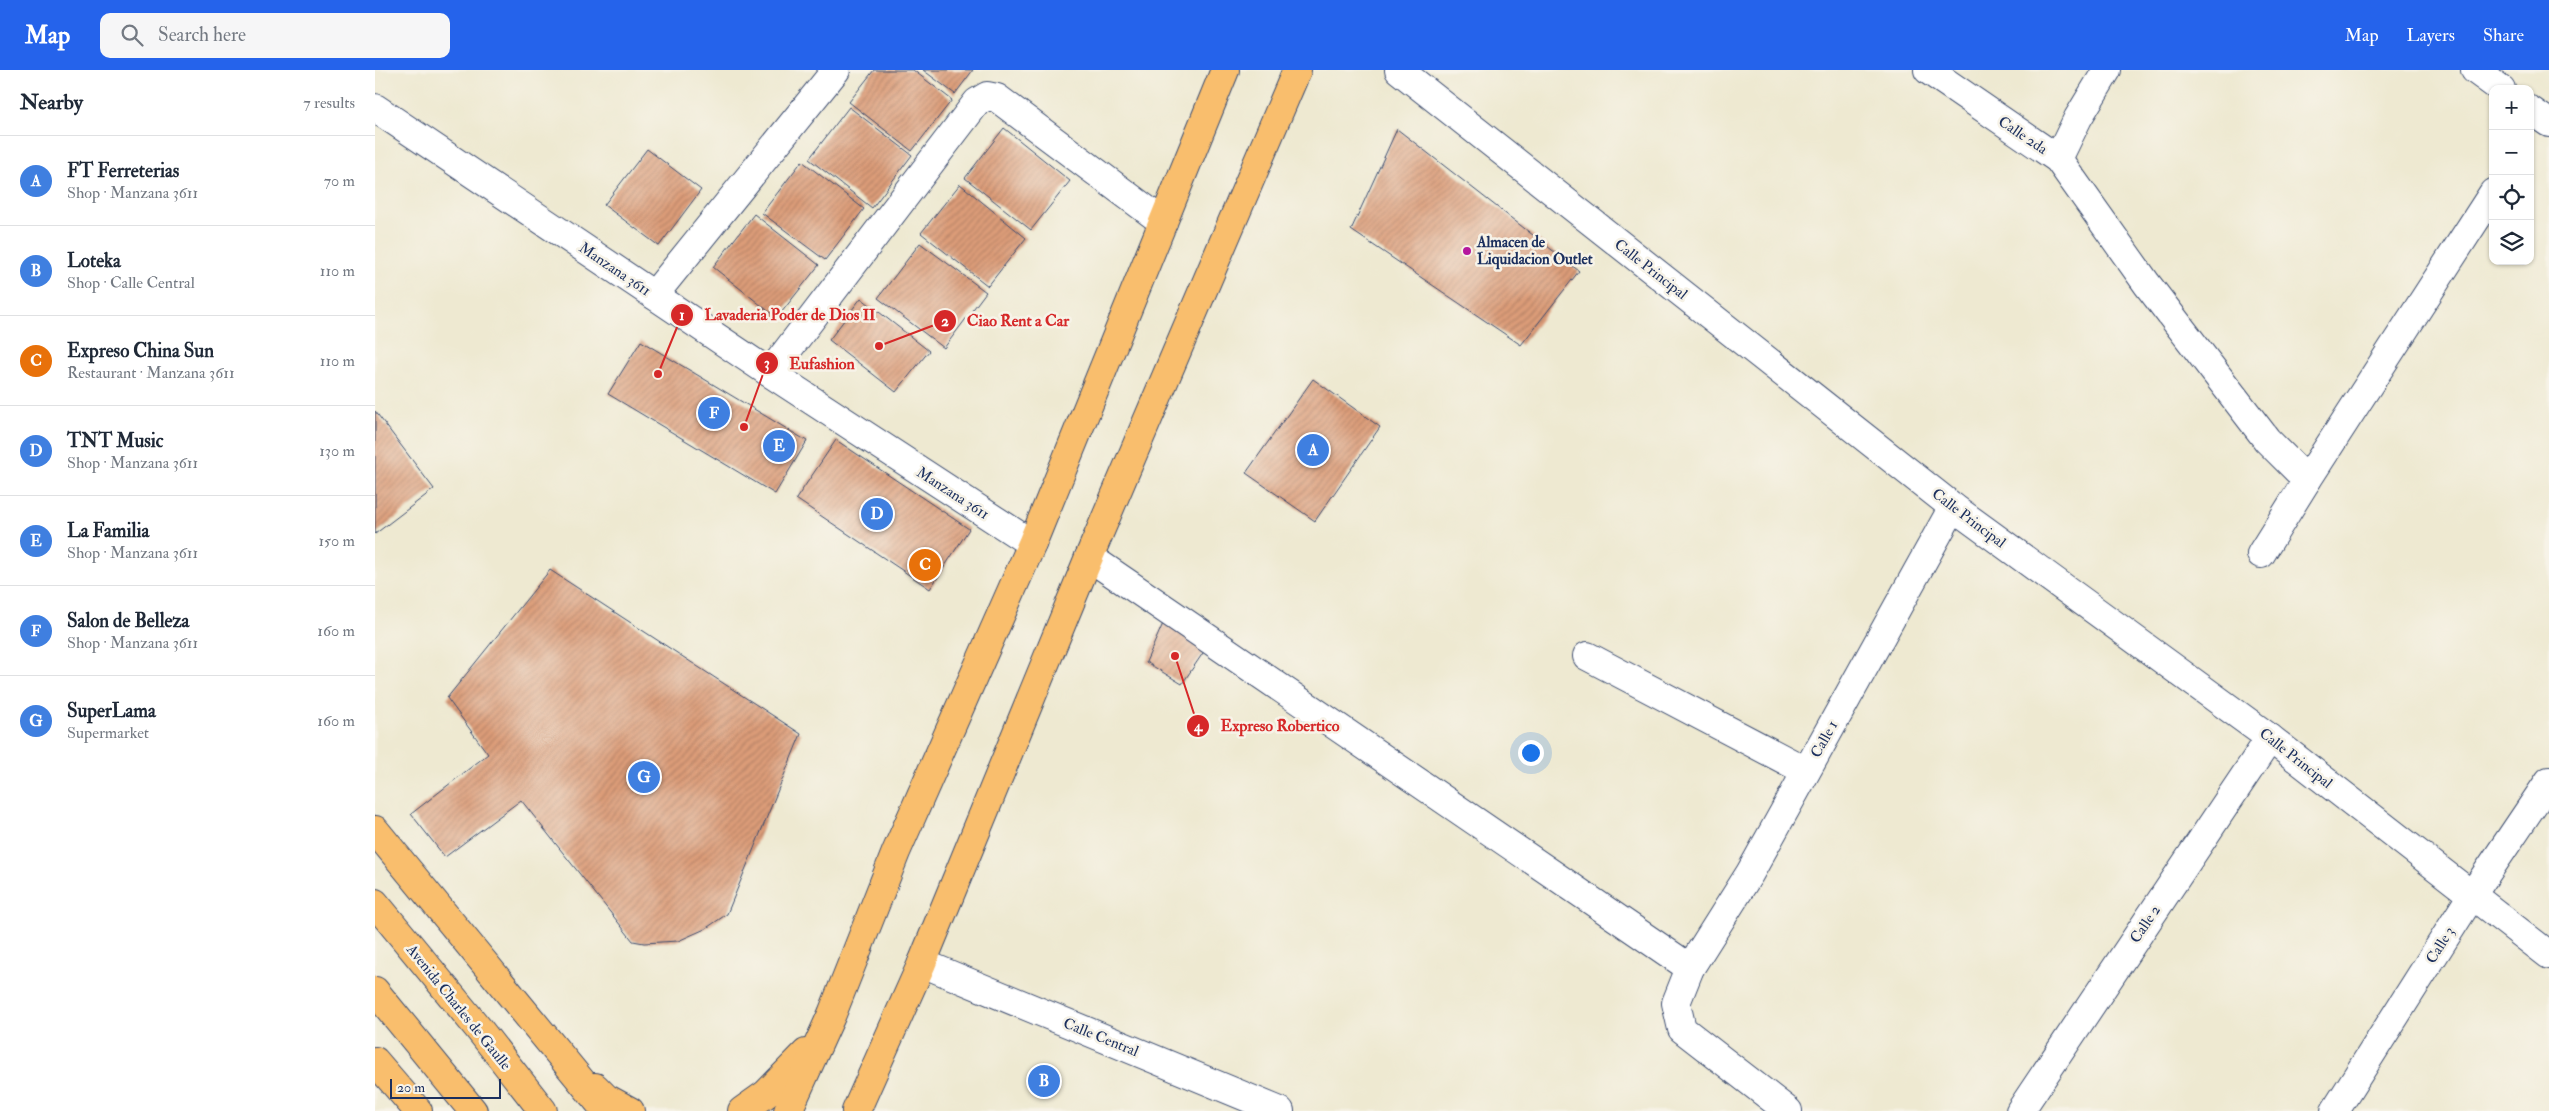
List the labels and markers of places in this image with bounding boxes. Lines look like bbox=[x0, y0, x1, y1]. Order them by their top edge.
place label: Almacen de Liquidacion Outlet bbox=[1476, 233, 1593, 270]
marker: Almacen de Liquidacion Outlet bbox=[1461, 245, 1473, 257]
callout: Lavaderia Poder de Dios II bbox=[670, 299, 886, 330]
callout: Ciao Rent a Car bbox=[932, 305, 1080, 336]
callout: Eufashion bbox=[754, 348, 865, 379]
pin: F bbox=[698, 394, 730, 432]
pin: E bbox=[763, 427, 795, 465]
pin: A bbox=[1297, 431, 1329, 469]
pin: D bbox=[861, 495, 893, 533]
pin: C bbox=[909, 546, 941, 584]
callout: Expreso Robertico bbox=[1186, 710, 1349, 741]
pin: G bbox=[628, 758, 660, 796]
pin: B bbox=[1028, 1062, 1060, 1100]

